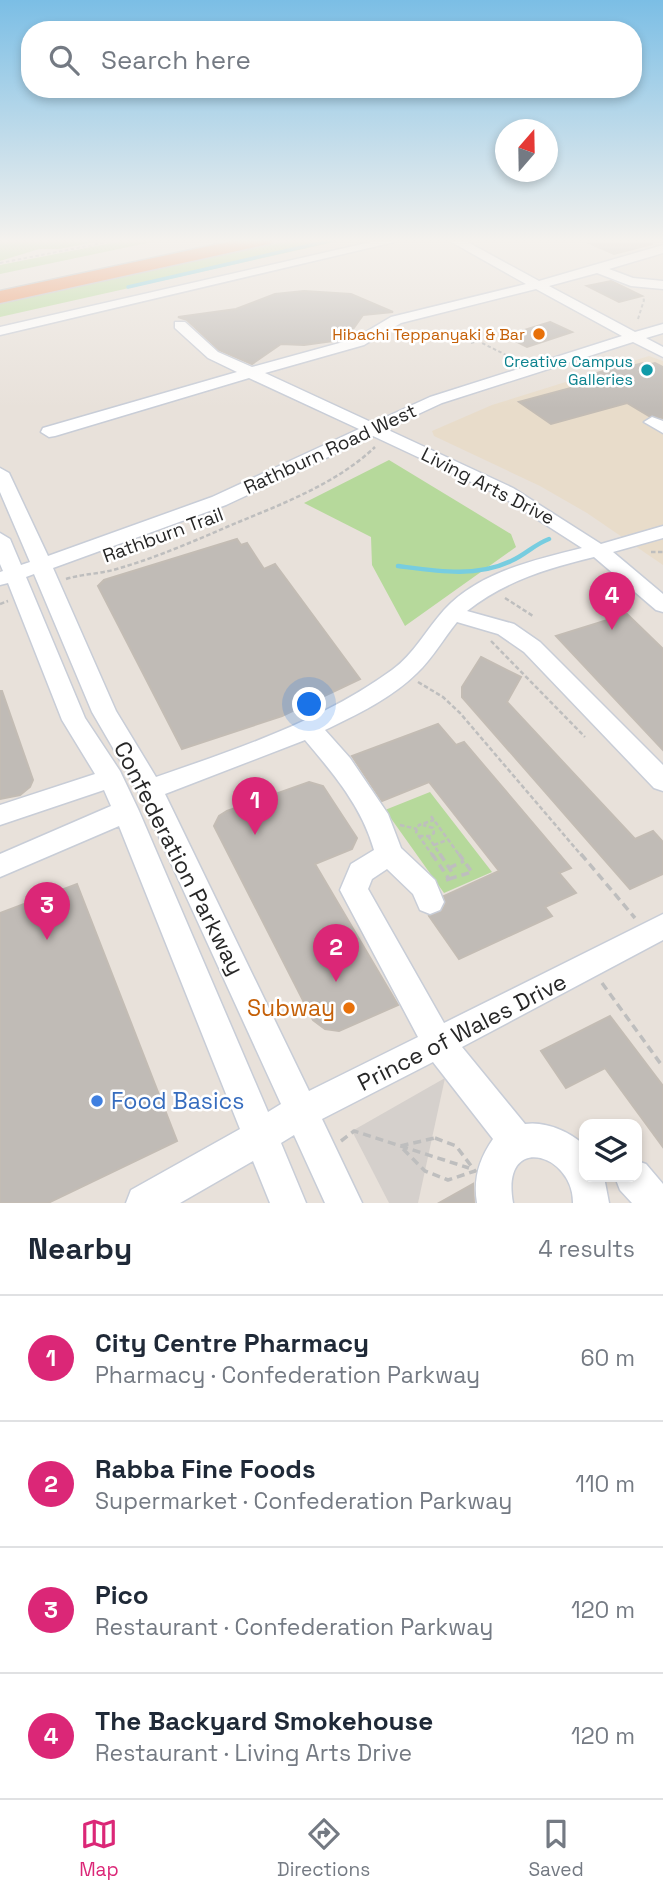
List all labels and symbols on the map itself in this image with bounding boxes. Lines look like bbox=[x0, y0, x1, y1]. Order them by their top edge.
north arrow bbox=[495, 119, 558, 182]
place label: Hibachi Teppanyaki & Bar bbox=[332, 324, 525, 345]
marker: Hibachi Teppanyaki & Bar bbox=[531, 326, 547, 342]
place label: Creative Campus Galleries bbox=[504, 351, 633, 390]
marker: Creative Campus Galleries bbox=[639, 362, 655, 378]
street label: Rathburn Road West bbox=[240, 398, 420, 500]
street label: Living Arts Drive bbox=[417, 442, 559, 530]
street label: Rathburn Trail bbox=[99, 502, 227, 568]
pin: 4 bbox=[589, 572, 635, 630]
your location bbox=[292, 687, 326, 721]
street label: Confederation Parkway bbox=[107, 736, 251, 980]
pin: 1 bbox=[232, 777, 278, 835]
pin: 3 bbox=[24, 882, 70, 940]
pin: 2 bbox=[313, 924, 359, 982]
street label: Prince of Wales Drive bbox=[352, 966, 572, 1098]
place label: Subway bbox=[247, 993, 335, 1023]
marker: Subway bbox=[341, 1000, 357, 1016]
place label: Food Basics bbox=[111, 1086, 244, 1116]
marker: Food Basics bbox=[89, 1093, 105, 1109]

